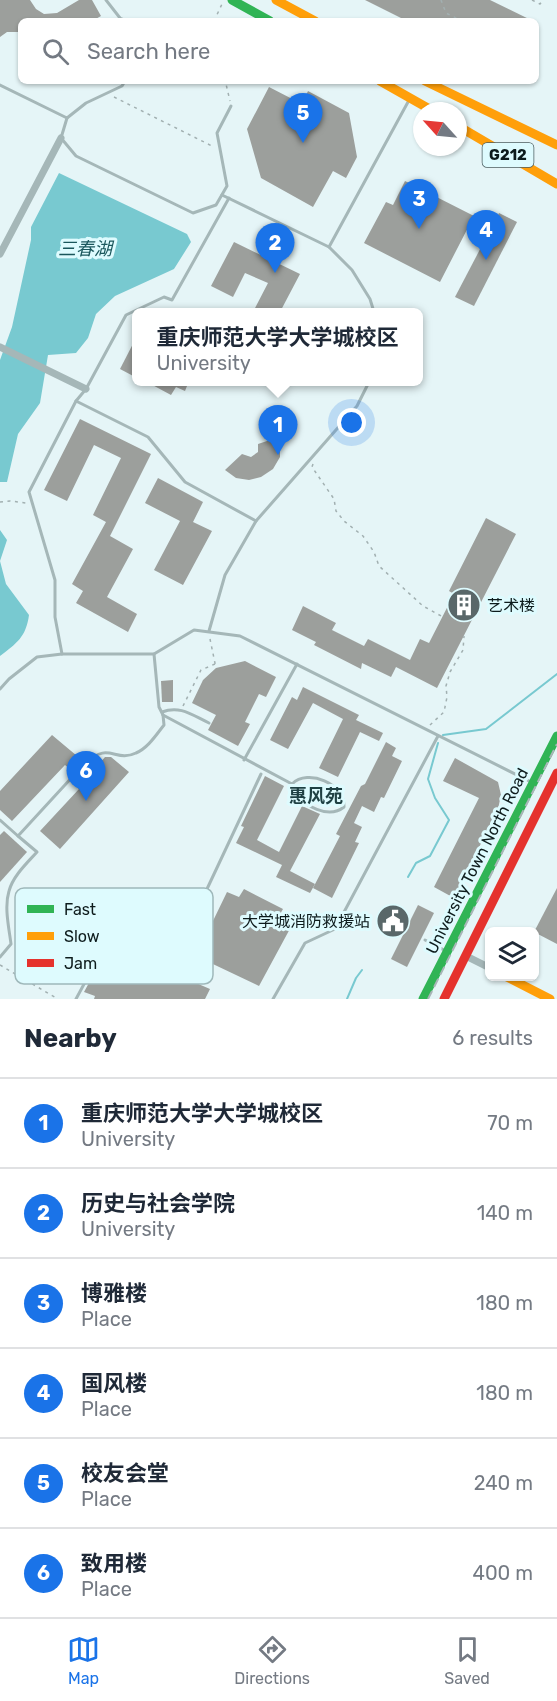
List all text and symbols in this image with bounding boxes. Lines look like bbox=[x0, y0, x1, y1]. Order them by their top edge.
search box bbox=[18, 18, 539, 84]
icon: search bbox=[39, 35, 72, 68]
text: Search here bbox=[87, 38, 210, 65]
pin: 5 bbox=[284, 94, 322, 143]
north arrow bbox=[413, 102, 467, 156]
road number: G212 bbox=[482, 143, 534, 167]
pin: 3 bbox=[400, 180, 438, 229]
pin: 4 bbox=[466, 210, 506, 260]
pin: 2 bbox=[256, 224, 294, 273]
water label: 三春湖 bbox=[58, 238, 115, 260]
popup bbox=[132, 308, 423, 386]
text: 重庆师范大学大学城校区 bbox=[156, 324, 399, 351]
text: University bbox=[156, 351, 251, 375]
pin: 1 bbox=[258, 406, 298, 455]
your location bbox=[337, 408, 366, 437]
building icon: 艺术楼 bbox=[446, 587, 482, 623]
place label: 艺术楼 bbox=[487, 596, 535, 615]
pin: 6 bbox=[66, 752, 106, 801]
street label: University Town North Road bbox=[422, 765, 532, 957]
district label: 惠风苑 bbox=[289, 785, 343, 807]
legend bbox=[15, 888, 213, 984]
text: Fast bbox=[64, 900, 96, 919]
public building icon: 大学城消防救援站 bbox=[375, 903, 411, 939]
place label: 大学城消防救援站 bbox=[242, 912, 370, 931]
text: Slow bbox=[64, 927, 100, 946]
map controls bbox=[485, 927, 539, 981]
button: layers bbox=[485, 927, 539, 981]
text: Jam bbox=[64, 954, 97, 973]
text: Nearby bbox=[24, 1023, 117, 1054]
text: 6 results bbox=[452, 1026, 533, 1050]
text: 重庆师范大学大学城校区 bbox=[81, 1100, 323, 1127]
text: 1 bbox=[39, 1111, 48, 1135]
text: 70 m bbox=[487, 1111, 533, 1135]
text: University bbox=[81, 1127, 175, 1151]
text: 历史与社会学院 bbox=[81, 1190, 235, 1217]
text: 2 bbox=[37, 1201, 50, 1225]
text: 140 m bbox=[477, 1201, 533, 1225]
text: University bbox=[81, 1217, 175, 1241]
text: 博雅楼 bbox=[81, 1280, 147, 1307]
text: 3 bbox=[37, 1291, 50, 1315]
text: 180 m bbox=[476, 1291, 533, 1315]
text: Place bbox=[81, 1307, 132, 1331]
text: 国风楼 bbox=[81, 1370, 147, 1397]
text: 4 bbox=[37, 1381, 50, 1405]
text: 180 m bbox=[476, 1381, 533, 1405]
text: Place bbox=[81, 1397, 132, 1421]
text: 校友会堂 bbox=[81, 1460, 169, 1487]
text: 5 bbox=[37, 1471, 50, 1495]
text: 240 m bbox=[474, 1471, 533, 1495]
text: Place bbox=[81, 1487, 132, 1511]
text: 致用楼 bbox=[81, 1550, 147, 1577]
text: 6 bbox=[37, 1561, 50, 1585]
text: 400 m bbox=[473, 1561, 533, 1585]
text: Place bbox=[81, 1577, 132, 1601]
tab: Map bbox=[67, 1633, 100, 1688]
tab: Directions bbox=[234, 1633, 310, 1688]
tab: Saved bbox=[444, 1633, 490, 1688]

